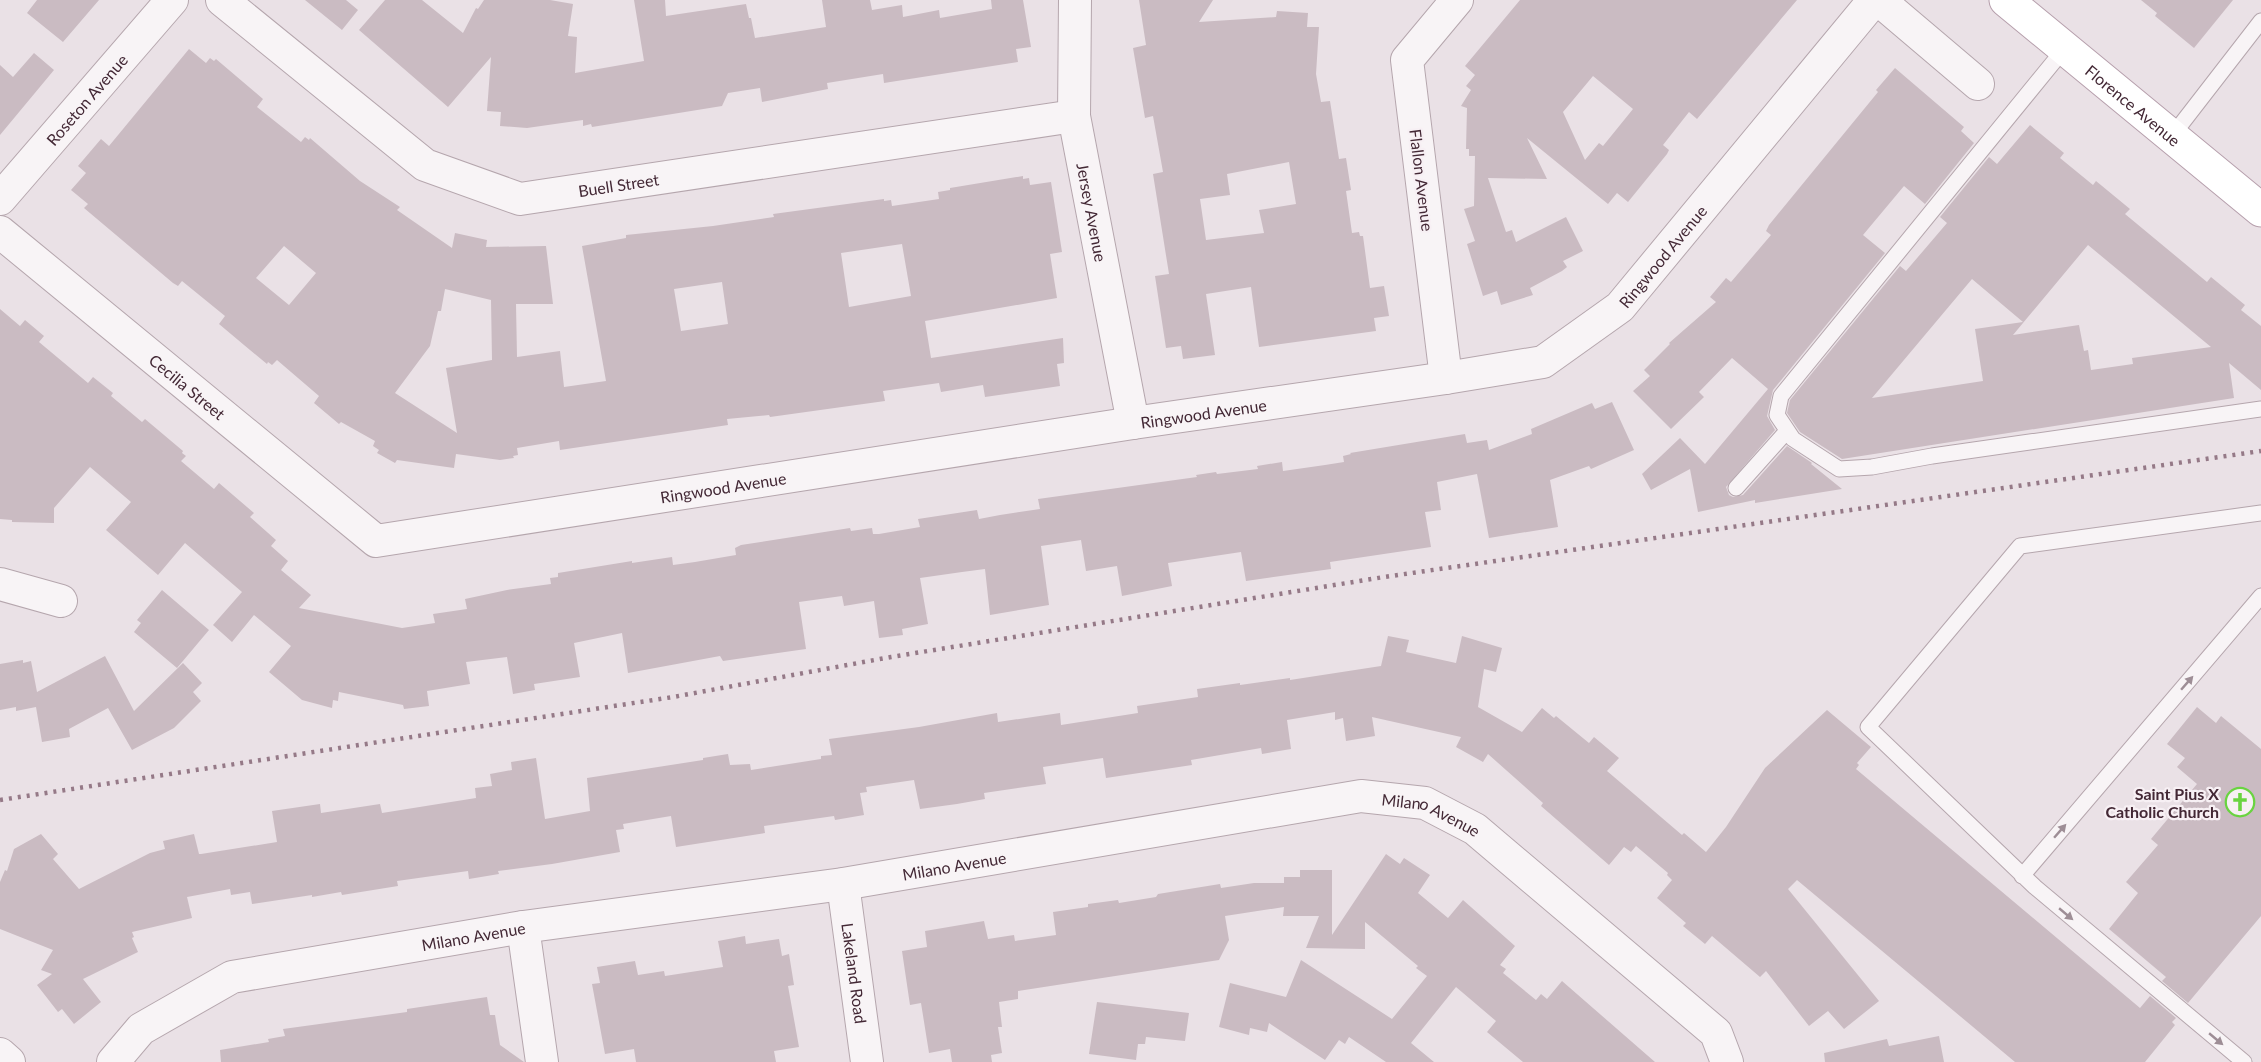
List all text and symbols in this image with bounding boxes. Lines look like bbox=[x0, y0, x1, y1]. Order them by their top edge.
street label: Roseton Avenue bbox=[42, 50, 131, 149]
street label: Florence Avenue bbox=[2082, 60, 2185, 149]
street label: Flallon Avenue bbox=[1406, 128, 1438, 232]
street label: Jersey Avenue bbox=[1074, 161, 1111, 263]
street label: Buell Street bbox=[577, 169, 660, 200]
street label: Ringwood Avenue bbox=[1614, 201, 1710, 311]
street label: Cecilia Street bbox=[146, 350, 230, 423]
street label: Ringwood Avenue bbox=[1139, 394, 1268, 431]
street label: Ringwood Avenue bbox=[659, 468, 787, 506]
one-way arrow bbox=[2180, 675, 2193, 691]
place label: Saint Pius X Catholic Church bbox=[2105, 784, 2219, 821]
church icon: Saint Pius X Catholic Church bbox=[2224, 786, 2256, 818]
street label: Milano Avenue bbox=[1381, 789, 1485, 840]
one-way arrow bbox=[2053, 824, 2066, 839]
street label: Milano Avenue bbox=[901, 847, 1007, 883]
one-way arrow bbox=[2058, 907, 2073, 920]
street label: Milano Avenue bbox=[420, 917, 527, 954]
street label: Lakeland Road bbox=[839, 922, 871, 1025]
one-way arrow bbox=[2208, 1032, 2223, 1045]

